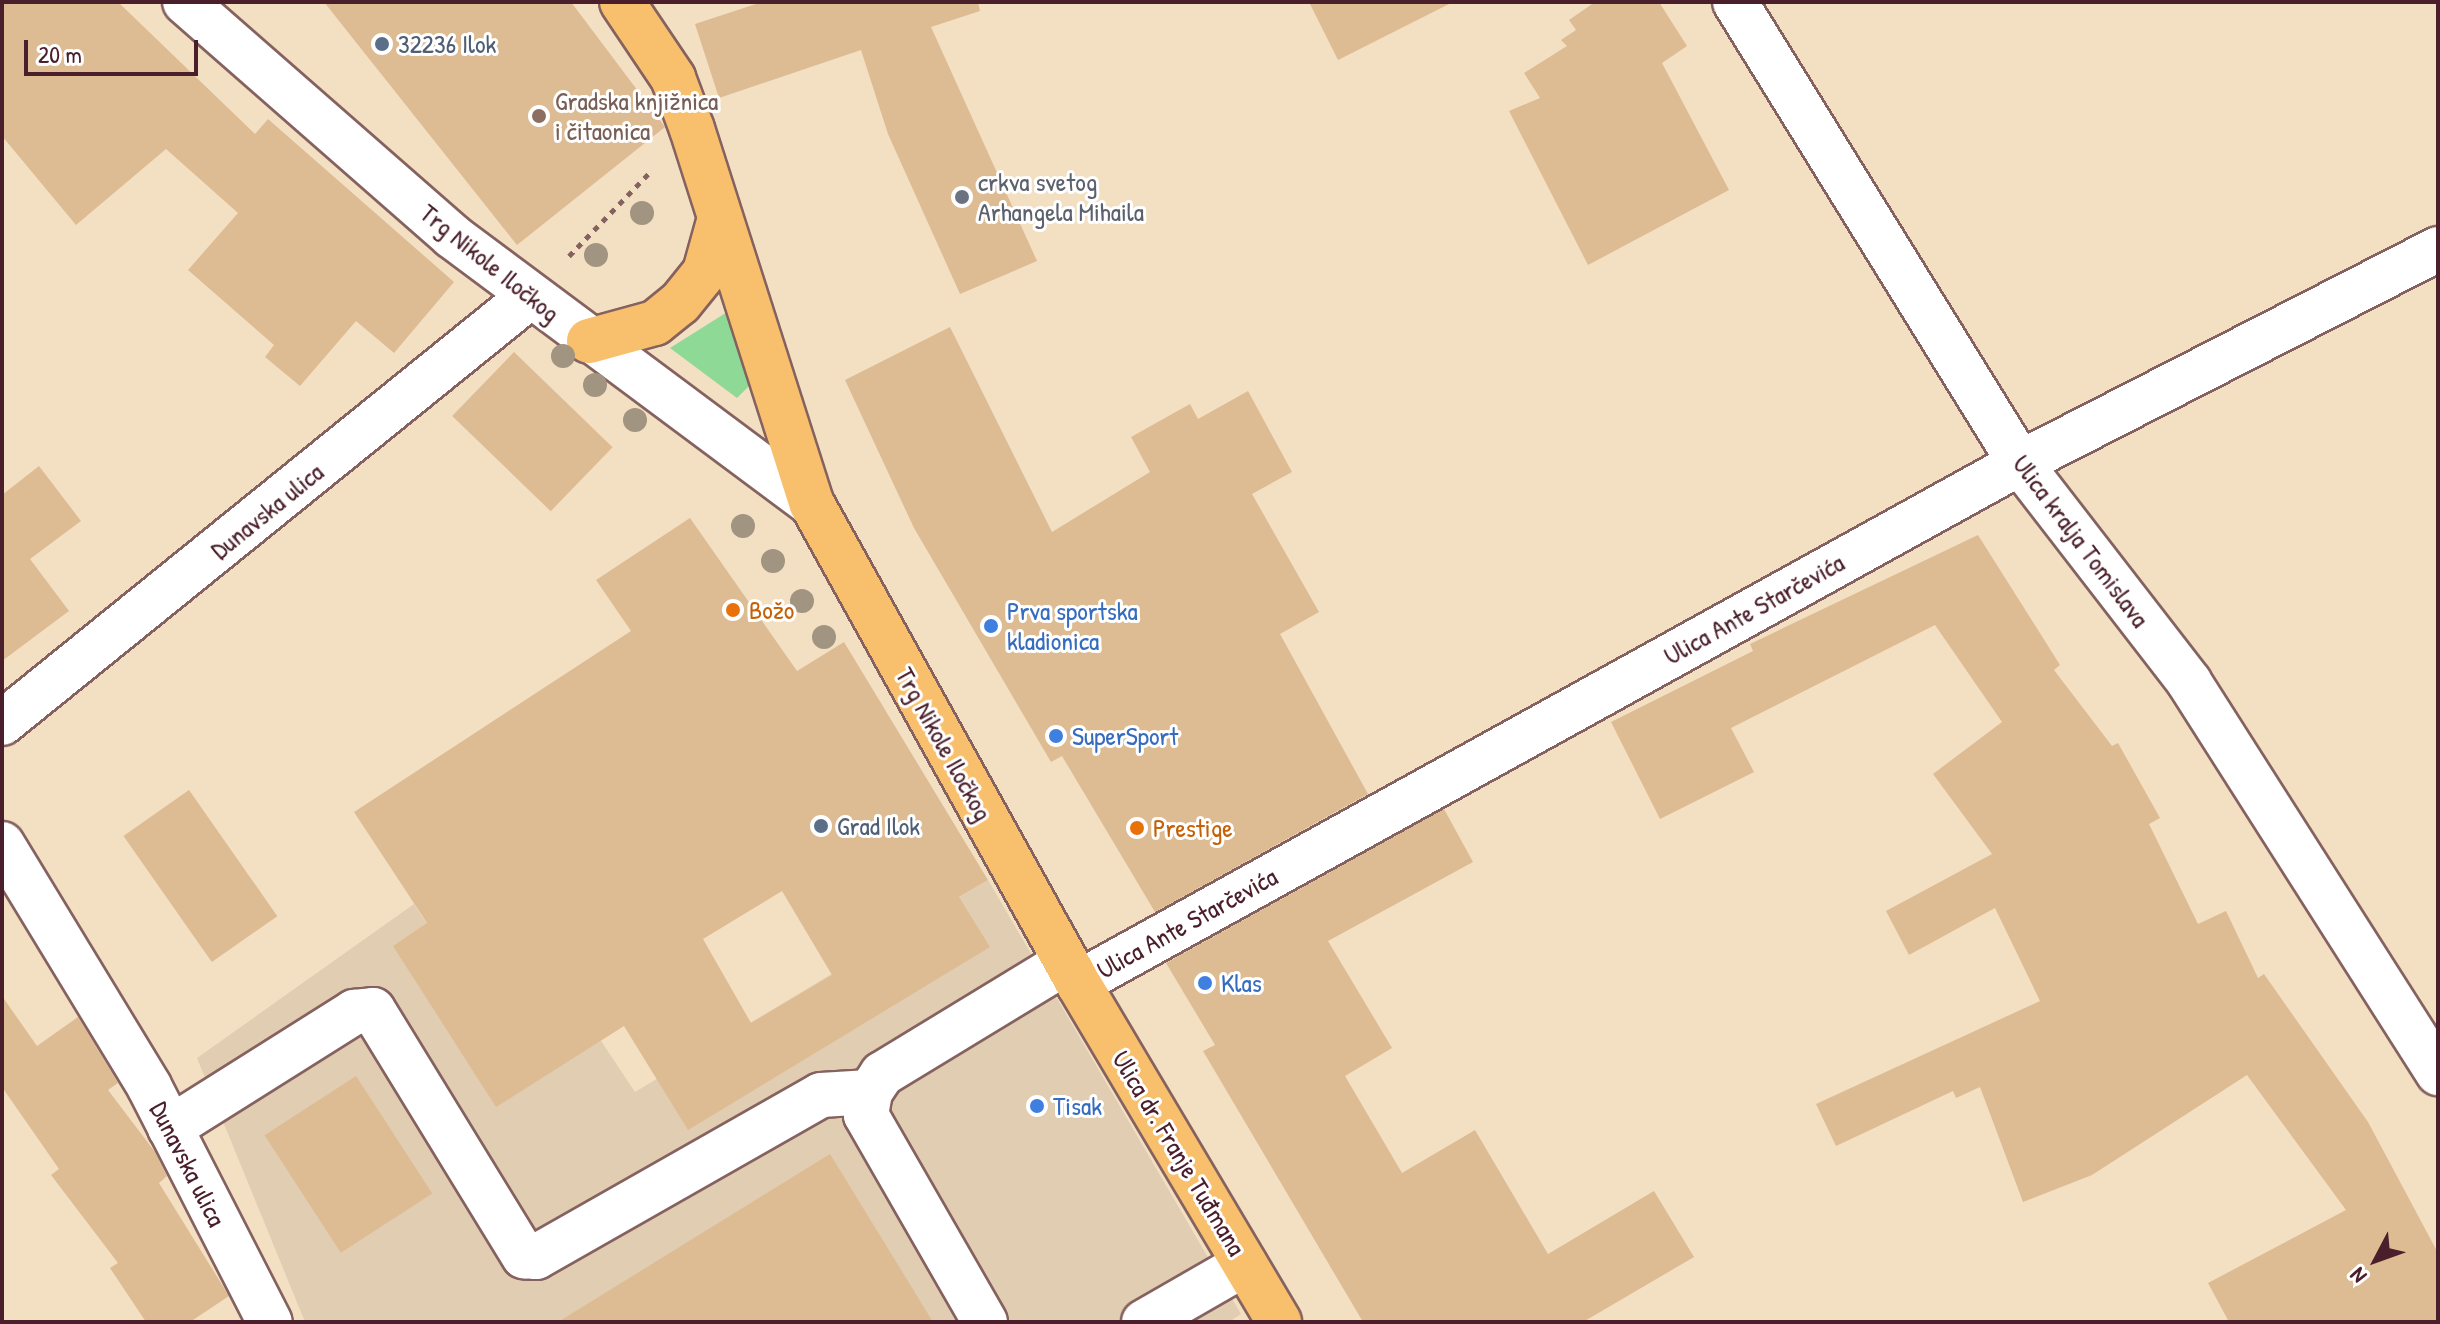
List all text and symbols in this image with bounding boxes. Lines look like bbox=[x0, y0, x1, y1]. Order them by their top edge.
scale bar bbox=[28, 24, 202, 74]
place label: 32236 Ilok bbox=[398, 28, 496, 60]
marker: 32236 Ilok bbox=[373, 35, 391, 53]
text: 20 m bbox=[38, 38, 82, 70]
place label: Gradska knjižnica i čitaonica bbox=[555, 85, 718, 146]
marker: Gradska knjižnica i čitaonica bbox=[530, 107, 548, 125]
place label: crkva svetog Arhangela Mihaila bbox=[978, 166, 1144, 228]
marker: crkva svetog Arhangela Mihaila bbox=[953, 188, 971, 206]
street label: Trg Nikole Iločkog bbox=[414, 197, 566, 329]
street label: Ulica kralja Tomislava bbox=[2006, 449, 2156, 633]
street label: Dunavska ulica bbox=[205, 456, 329, 566]
street label: Ulica Ante Starčevića bbox=[1659, 547, 1849, 671]
place label: Božo bbox=[749, 594, 794, 626]
place label: Prva sportska kladionica bbox=[1007, 595, 1138, 656]
marker: Božo bbox=[724, 601, 742, 619]
marker: Prva sportska kladionica bbox=[982, 617, 1000, 635]
street label: Trg Nikole Iločkog bbox=[889, 662, 999, 826]
place label: SuperSport bbox=[1072, 720, 1178, 752]
marker: SuperSport bbox=[1047, 727, 1065, 745]
place label: Grad Ilok bbox=[837, 810, 920, 842]
place label: Prestige bbox=[1153, 812, 1233, 844]
marker: Grad Ilok bbox=[812, 817, 830, 835]
marker: Prestige bbox=[1128, 819, 1146, 837]
street label: Ulica Ante Starčevića bbox=[1092, 861, 1282, 985]
place label: Klas bbox=[1221, 967, 1262, 999]
marker: Klas bbox=[1196, 974, 1214, 992]
street label: Ulica dr. Franje Tuđmana bbox=[1106, 1045, 1252, 1261]
place label: Tisak bbox=[1053, 1090, 1102, 1122]
street label: Dunavska ulica bbox=[143, 1097, 233, 1231]
marker: Tisak bbox=[1028, 1097, 1046, 1115]
north arrow bbox=[2336, 1220, 2416, 1300]
text: N bbox=[2343, 1261, 2373, 1290]

